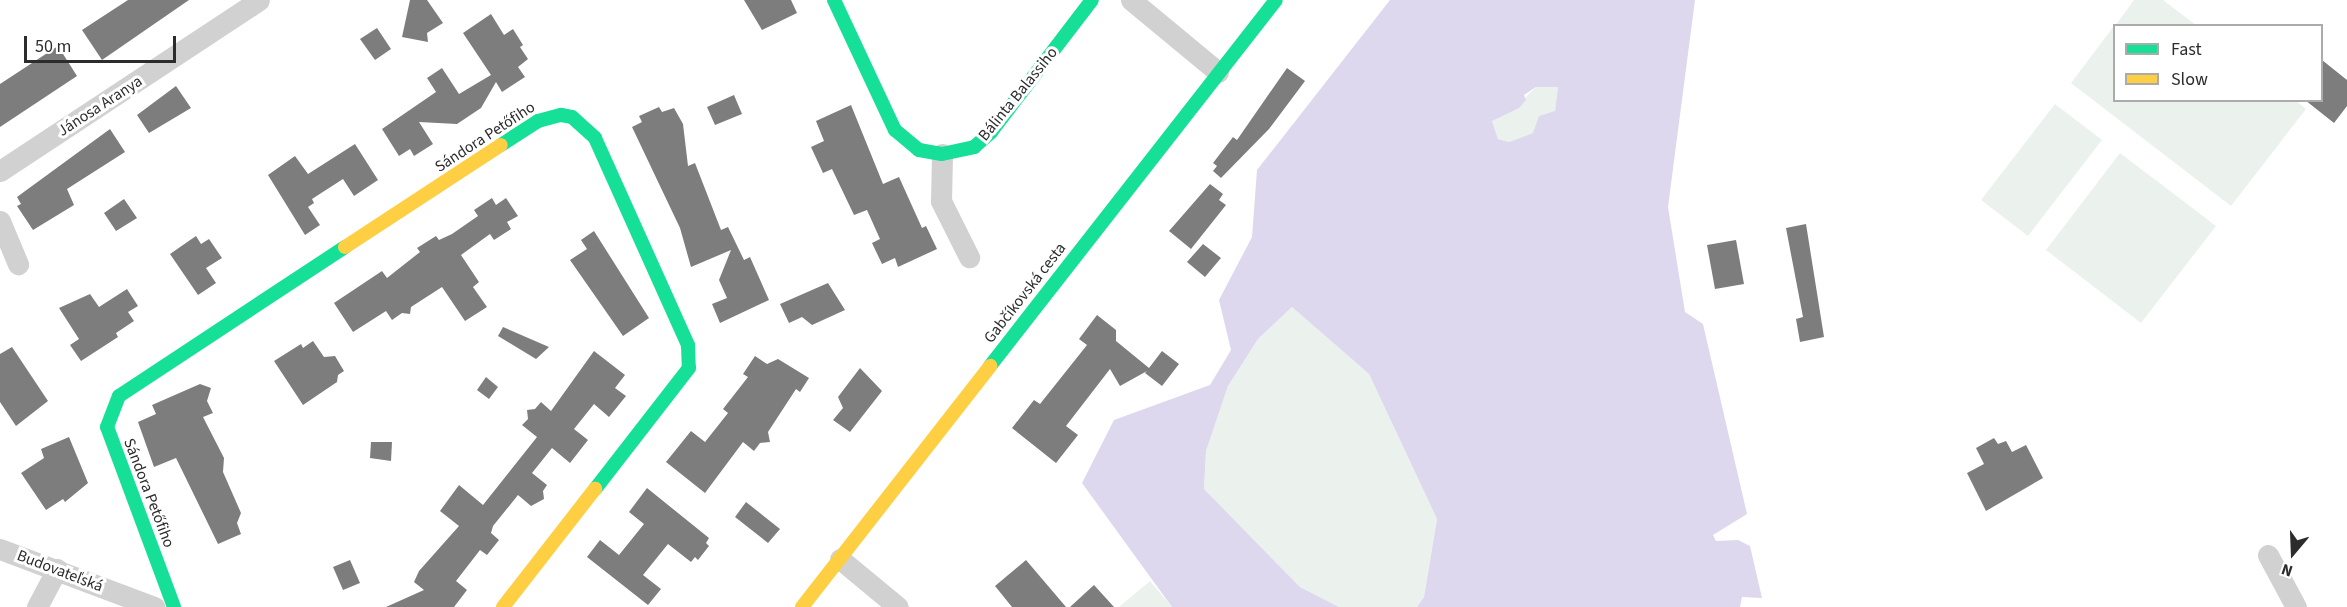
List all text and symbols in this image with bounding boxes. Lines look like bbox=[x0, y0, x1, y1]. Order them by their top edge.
scale bar bbox=[27, 24, 178, 62]
legend bbox=[2113, 24, 2323, 102]
text: 50 m bbox=[35, 34, 71, 59]
text: Fast bbox=[2171, 37, 2202, 62]
street label: Bálinta Balassiho bbox=[974, 43, 1062, 145]
text: Slow bbox=[2171, 67, 2208, 92]
street label: Jánosa Aranya bbox=[54, 72, 146, 140]
street label: Sándora Petőfiho bbox=[431, 97, 539, 177]
street label: Gabčíkovská cesta bbox=[980, 239, 1070, 347]
street label: Sándora Petőfiho bbox=[119, 436, 179, 550]
north arrow bbox=[2263, 523, 2323, 583]
street label: Budovateľská bbox=[14, 546, 106, 596]
text: N bbox=[2279, 558, 2296, 582]

